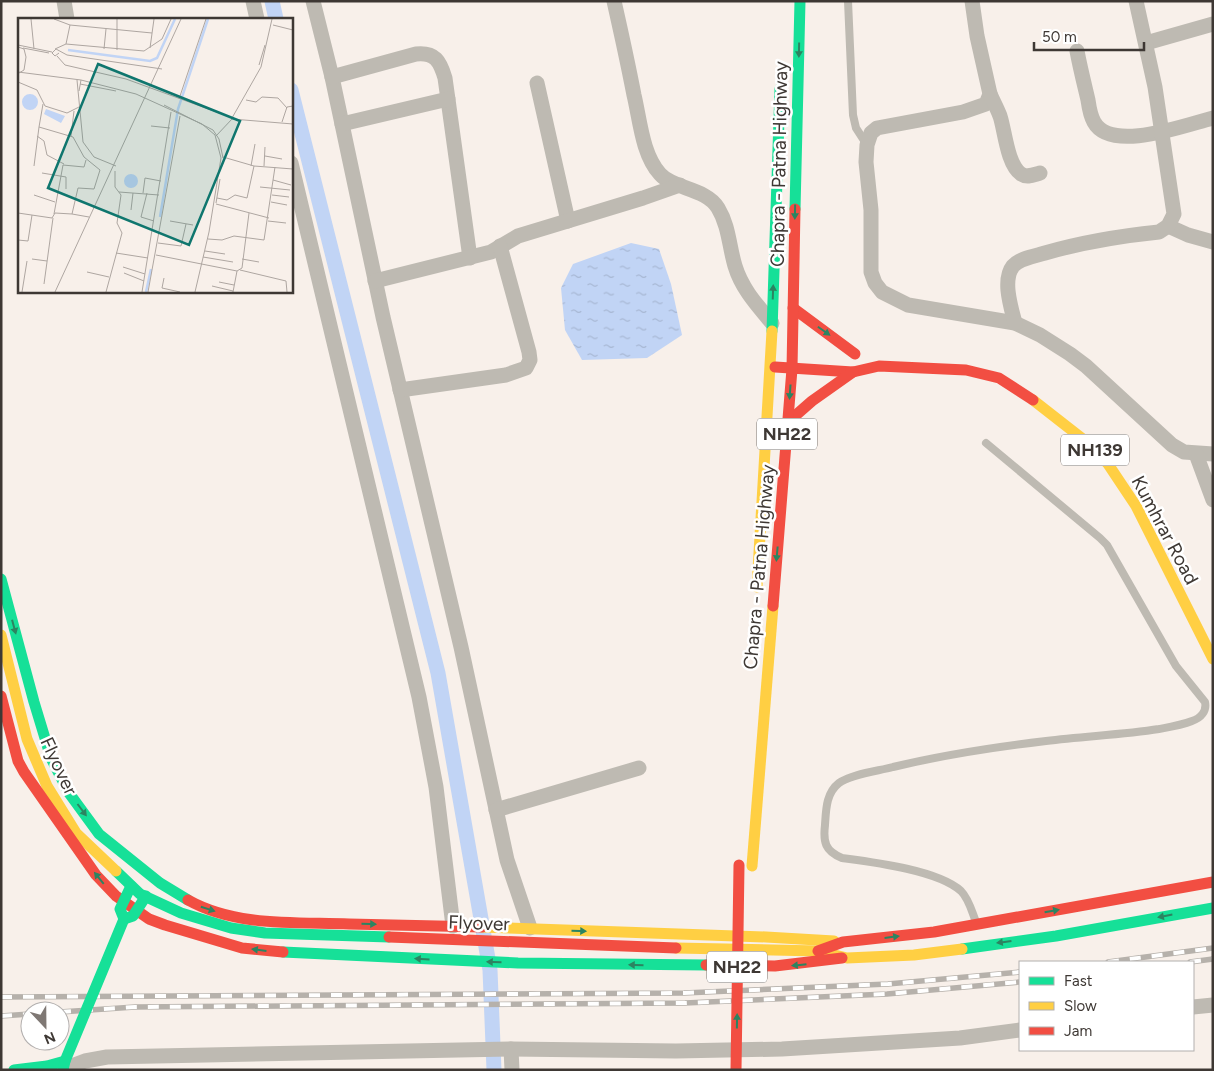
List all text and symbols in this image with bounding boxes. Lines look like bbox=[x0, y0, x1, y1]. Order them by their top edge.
inset map bbox=[18, 18, 292, 292]
scale bar bbox=[1034, 20, 1144, 52]
text: 50 m bbox=[1042, 28, 1077, 46]
one-way arrow bbox=[795, 42, 803, 58]
street label: Chapra - Patna Highway bbox=[766, 61, 792, 267]
one-way arrow bbox=[791, 205, 799, 221]
one-way arrow bbox=[770, 284, 778, 300]
one-way arrow bbox=[817, 326, 831, 336]
one-way arrow bbox=[786, 385, 794, 401]
road number: NH22 bbox=[757, 418, 817, 449]
road number: NH139 bbox=[1061, 434, 1129, 466]
street label: Chapra - Patna Highway bbox=[739, 463, 779, 671]
street label: Kumhrar Road bbox=[1127, 472, 1203, 588]
one-way arrow bbox=[773, 547, 781, 563]
one-way arrow bbox=[10, 619, 18, 634]
street label: Flyover bbox=[36, 733, 83, 799]
one-way arrow bbox=[76, 803, 87, 816]
one-way arrow bbox=[93, 872, 104, 885]
one-way arrow bbox=[201, 906, 216, 913]
one-way arrow bbox=[1044, 907, 1060, 915]
street label: Flyover bbox=[448, 910, 511, 936]
one-way arrow bbox=[1156, 913, 1172, 921]
one-way arrow bbox=[361, 920, 377, 928]
one-way arrow bbox=[571, 927, 587, 935]
one-way arrow bbox=[884, 932, 900, 940]
one-way arrow bbox=[996, 939, 1012, 947]
one-way arrow bbox=[251, 946, 267, 954]
road number: NH22 bbox=[707, 952, 767, 982]
one-way arrow bbox=[413, 955, 429, 963]
one-way arrow bbox=[486, 958, 502, 966]
one-way arrow bbox=[628, 960, 644, 968]
one-way arrow bbox=[790, 961, 806, 969]
legend bbox=[1019, 961, 1194, 1051]
text: Fast bbox=[1064, 972, 1093, 990]
text: Slow bbox=[1064, 997, 1097, 1015]
north arrow bbox=[20, 1001, 70, 1051]
one-way arrow bbox=[733, 1013, 741, 1029]
text: Jam bbox=[1064, 1022, 1092, 1040]
text: N bbox=[41, 1028, 58, 1047]

